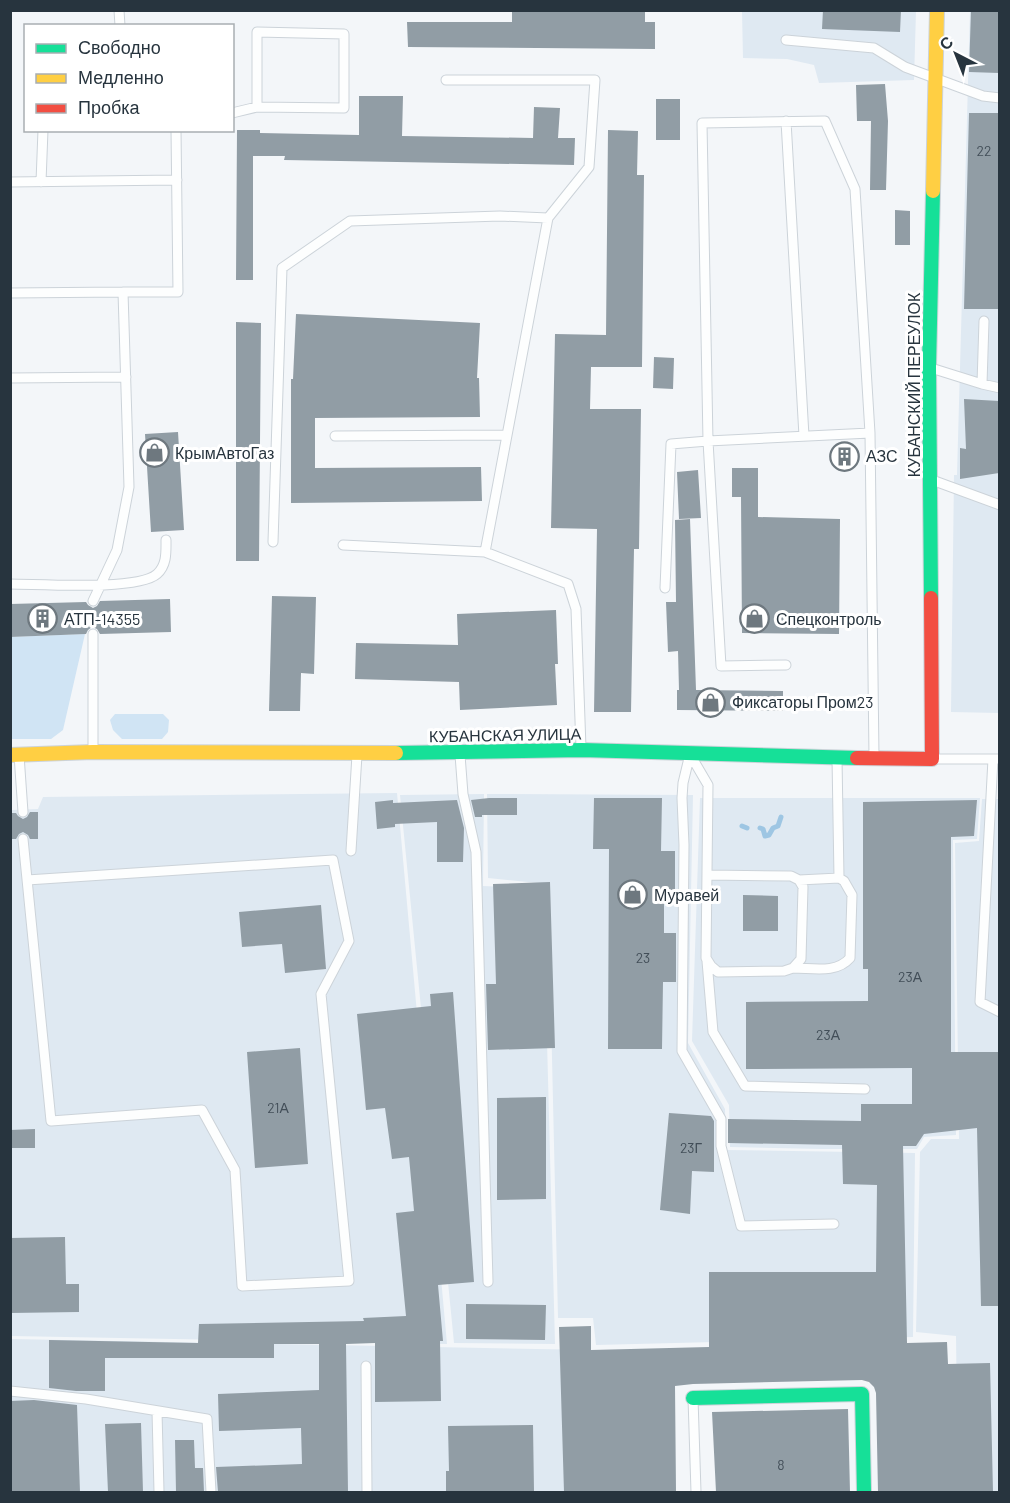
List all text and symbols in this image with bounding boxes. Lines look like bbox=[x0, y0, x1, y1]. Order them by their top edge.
legend bbox=[24, 24, 234, 132]
north arrow bbox=[926, 24, 986, 84]
text: С bbox=[935, 31, 957, 53]
text: Свободно bbox=[78, 36, 161, 58]
text: Медленно bbox=[78, 66, 164, 88]
text: Пробка bbox=[78, 96, 141, 118]
house number: 22 bbox=[976, 142, 992, 159]
street label: КУБАНСКИЙ ПЕРЕУЛОК bbox=[904, 292, 923, 477]
shop icon: КрымАвтоГаз bbox=[138, 437, 170, 469]
building icon: АЗС bbox=[829, 440, 861, 472]
place label: КрымАвтоГаз bbox=[175, 443, 274, 462]
place label: АЗС bbox=[866, 446, 898, 465]
building icon: АТП-14355 bbox=[27, 603, 59, 635]
shop icon: Спецконтроль bbox=[739, 603, 771, 635]
place label: АТП-14355 bbox=[64, 609, 140, 628]
place label: Спецконтроль bbox=[776, 609, 882, 628]
shop icon: Фиксаторы Пром23 bbox=[695, 686, 727, 718]
place label: Фиксаторы Пром23 bbox=[732, 692, 874, 711]
street label: КУБАНСКАЯ УЛИЦА bbox=[429, 724, 582, 745]
shop icon: Муравей bbox=[617, 879, 649, 911]
place label: Муравей bbox=[654, 885, 719, 904]
house number: 23 bbox=[636, 949, 650, 966]
house number: 23А bbox=[898, 968, 923, 985]
house number: 23А bbox=[816, 1026, 841, 1043]
house number: 21А bbox=[267, 1099, 289, 1116]
house number: 23Г bbox=[680, 1139, 703, 1156]
house number: 8 bbox=[777, 1456, 785, 1473]

